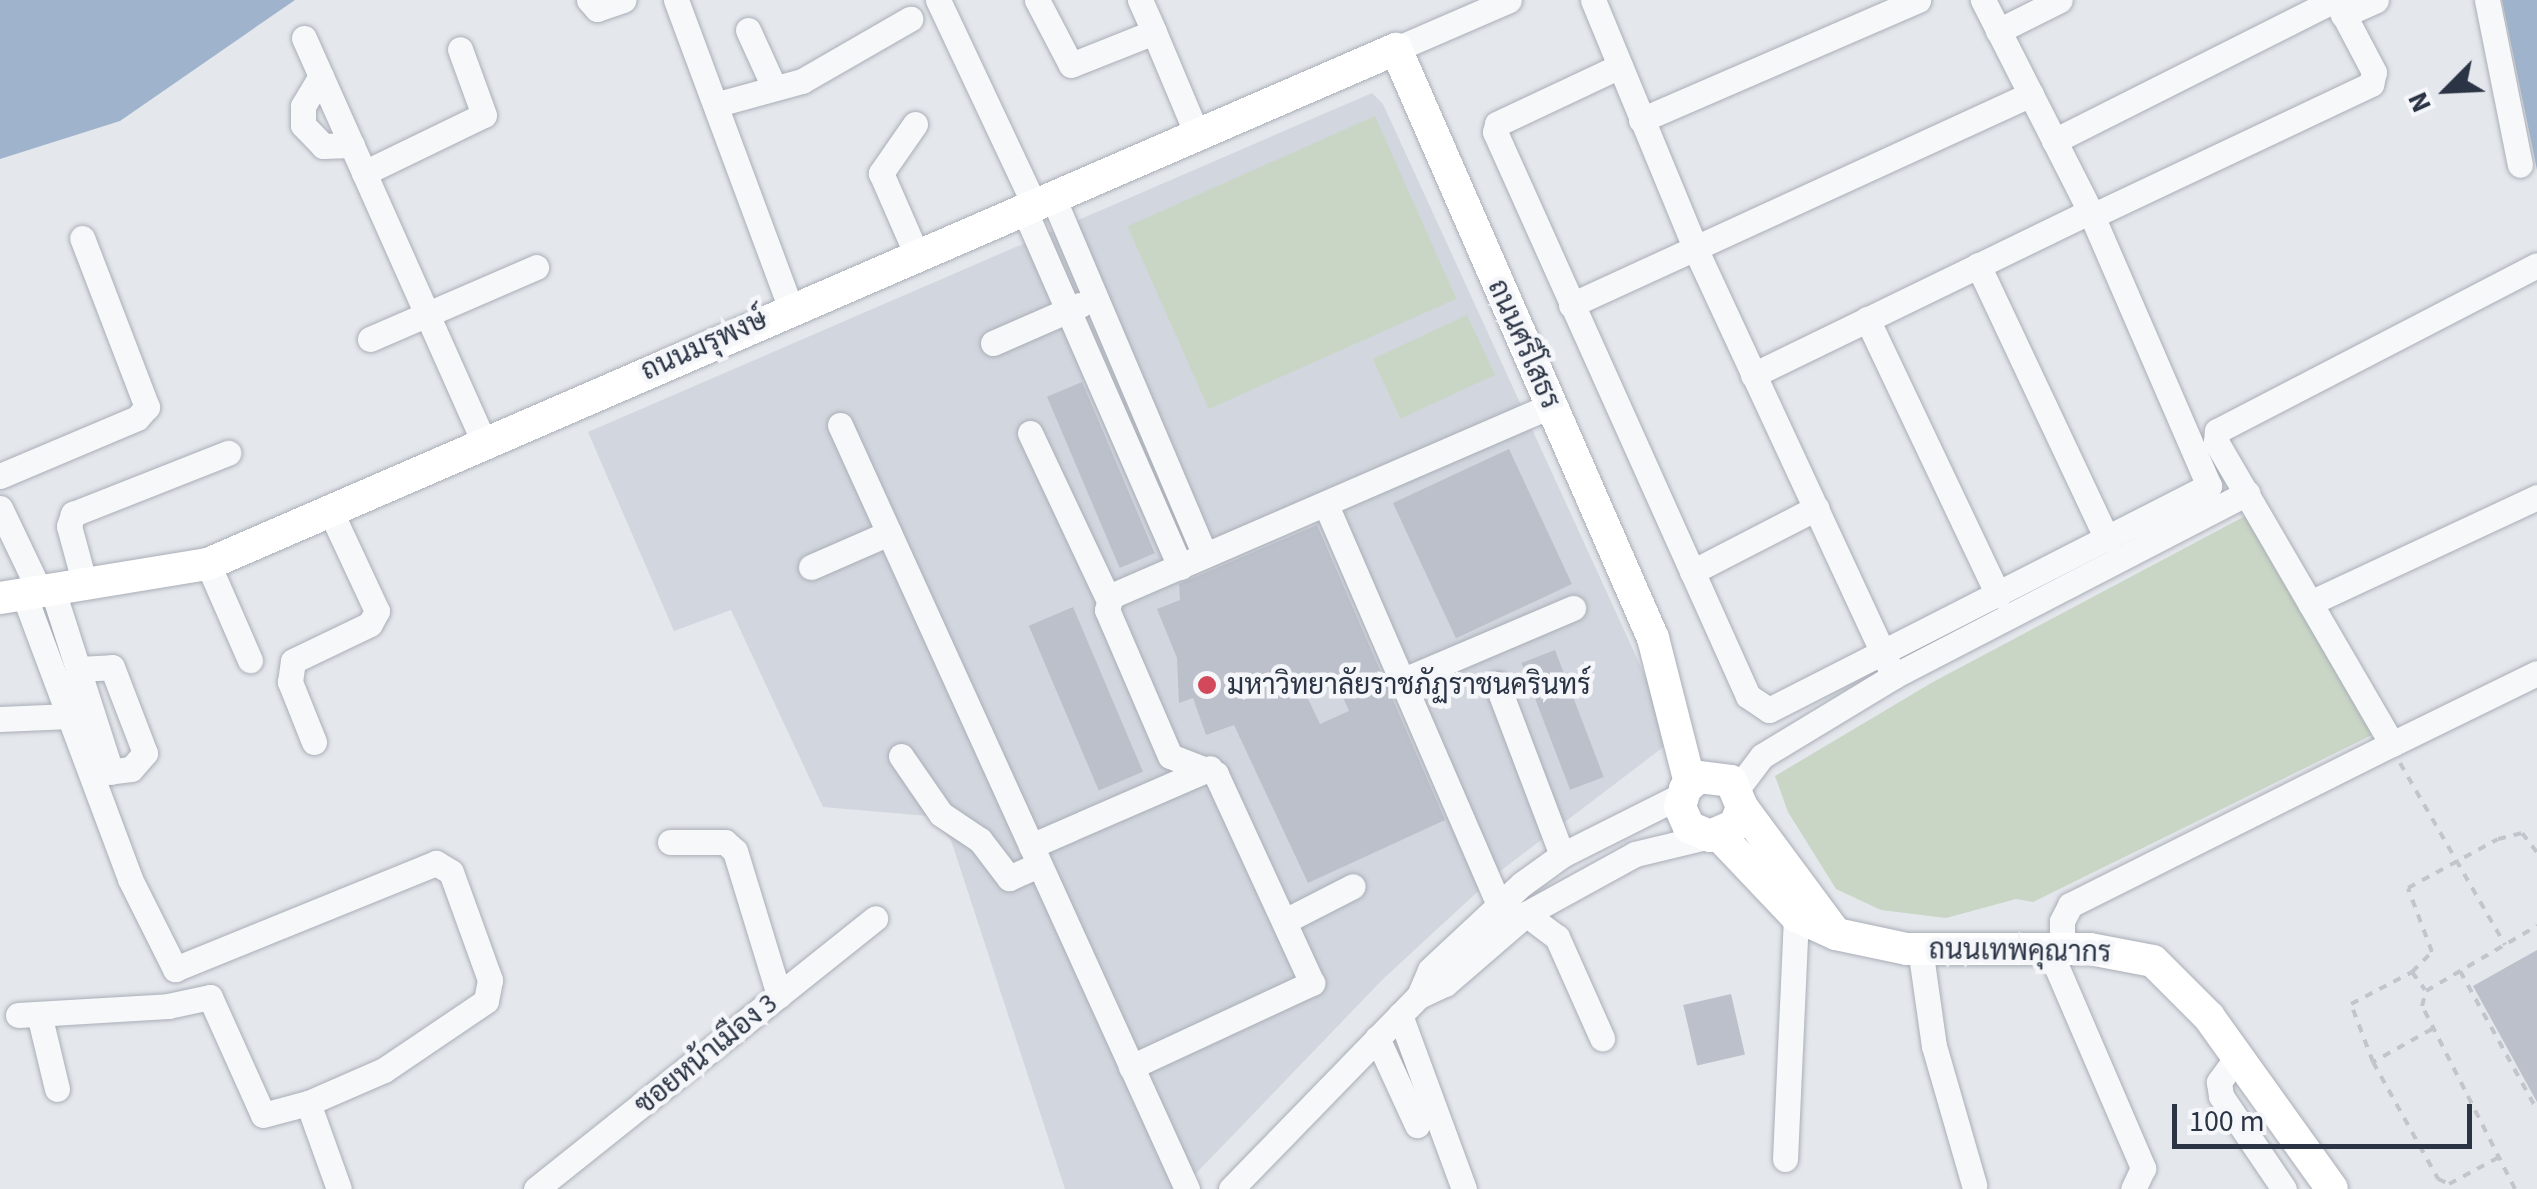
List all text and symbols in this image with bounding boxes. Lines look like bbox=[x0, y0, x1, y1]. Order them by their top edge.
north arrow bbox=[2397, 40, 2497, 140]
text: N bbox=[2398, 86, 2442, 119]
street label: ถนนศรีโสธร bbox=[1481, 274, 1567, 414]
street label: ถนนมรุพงษ์ bbox=[636, 302, 772, 388]
place label: มหาวิทยาลัยราชภัฏราชนครินทร์ bbox=[1227, 668, 1591, 702]
marker: มหาวิทยาลัยราชภัฏราชนครินทร์ bbox=[1196, 674, 1218, 696]
street label: ถนนเทพคุณากร bbox=[1928, 933, 2112, 969]
street label: ซอยหน้าเมือง 3 bbox=[628, 986, 784, 1122]
scale bar bbox=[2177, 1084, 2477, 1146]
text: 100 m bbox=[2189, 1100, 2265, 1143]

